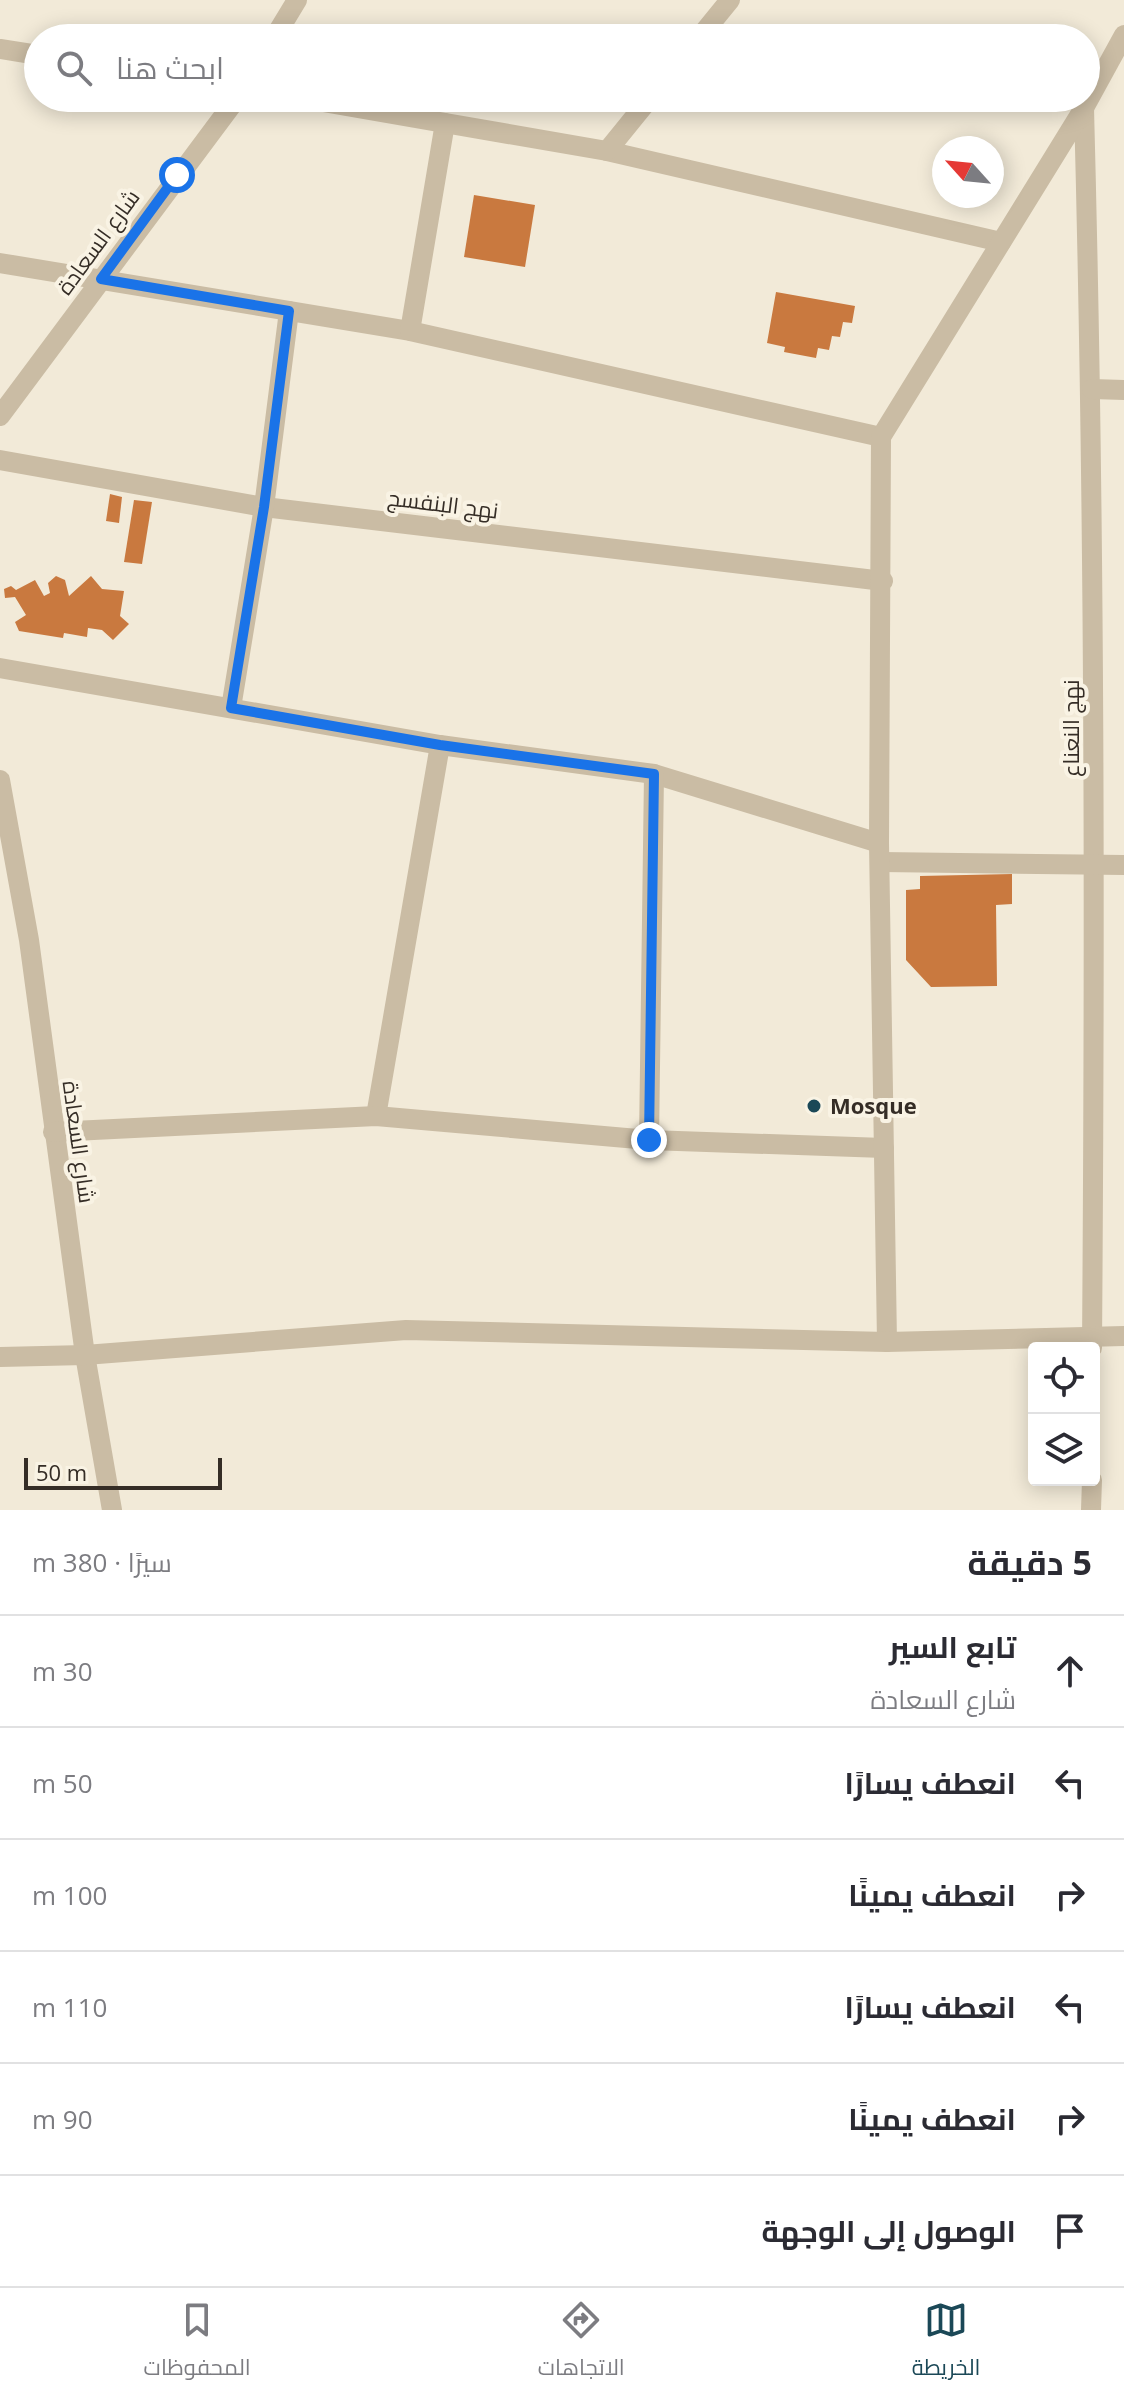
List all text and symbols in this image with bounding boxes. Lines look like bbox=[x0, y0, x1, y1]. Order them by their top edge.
search box bbox=[24, 24, 1100, 112]
icon: search bbox=[52, 46, 96, 90]
text: ابحث هنا bbox=[116, 47, 224, 88]
north arrow bbox=[932, 136, 1004, 208]
route start bbox=[159, 157, 195, 193]
street label: شارع السعادة bbox=[49, 183, 146, 301]
street label: نهج البنفسج bbox=[386, 481, 500, 526]
street label: نهج النعناع bbox=[1055, 679, 1086, 777]
street label: شارع السعادة bbox=[56, 1079, 103, 1205]
place label: Mosque bbox=[830, 1090, 917, 1120]
marker: Mosque bbox=[805, 1097, 823, 1115]
route end bbox=[631, 1122, 667, 1158]
map controls bbox=[1028, 1342, 1100, 1486]
button: locate bbox=[1028, 1342, 1100, 1414]
button: layers bbox=[1028, 1414, 1100, 1486]
scale bar bbox=[24, 1454, 222, 1490]
text: 50 m bbox=[36, 1457, 87, 1487]
text: 5 دقيقة bbox=[968, 1539, 1092, 1585]
text: سيرًا · 380 m bbox=[32, 1544, 172, 1580]
text: تابع السير bbox=[889, 1626, 1016, 1667]
icon: ahead bbox=[1048, 1649, 1092, 1693]
text: 30 m bbox=[32, 1653, 93, 1689]
text: شارع السعادة bbox=[870, 1681, 1016, 1717]
icon: left bbox=[1048, 1761, 1092, 1805]
text: انعطف يسارًا bbox=[845, 1762, 1016, 1803]
text: 50 m bbox=[32, 1765, 93, 1801]
icon: right bbox=[1048, 1873, 1092, 1917]
text: انعطف يمينًا bbox=[848, 1874, 1016, 1915]
text: 100 m bbox=[32, 1877, 107, 1913]
icon: left bbox=[1048, 1985, 1092, 2029]
text: انعطف يسارًا bbox=[845, 1986, 1016, 2027]
text: 110 m bbox=[32, 1989, 107, 2025]
icon: right bbox=[1048, 2097, 1092, 2141]
text: انعطف يمينًا bbox=[848, 2098, 1016, 2139]
text: 90 m bbox=[32, 2101, 93, 2137]
icon: arrive bbox=[1048, 2209, 1092, 2253]
text: الوصول إلى الوجهة bbox=[761, 2210, 1016, 2251]
tab: المحفوظات bbox=[144, 2298, 251, 2388]
tab: الاتجاهات bbox=[538, 2298, 625, 2388]
tab: الخريطة bbox=[912, 2298, 980, 2388]

